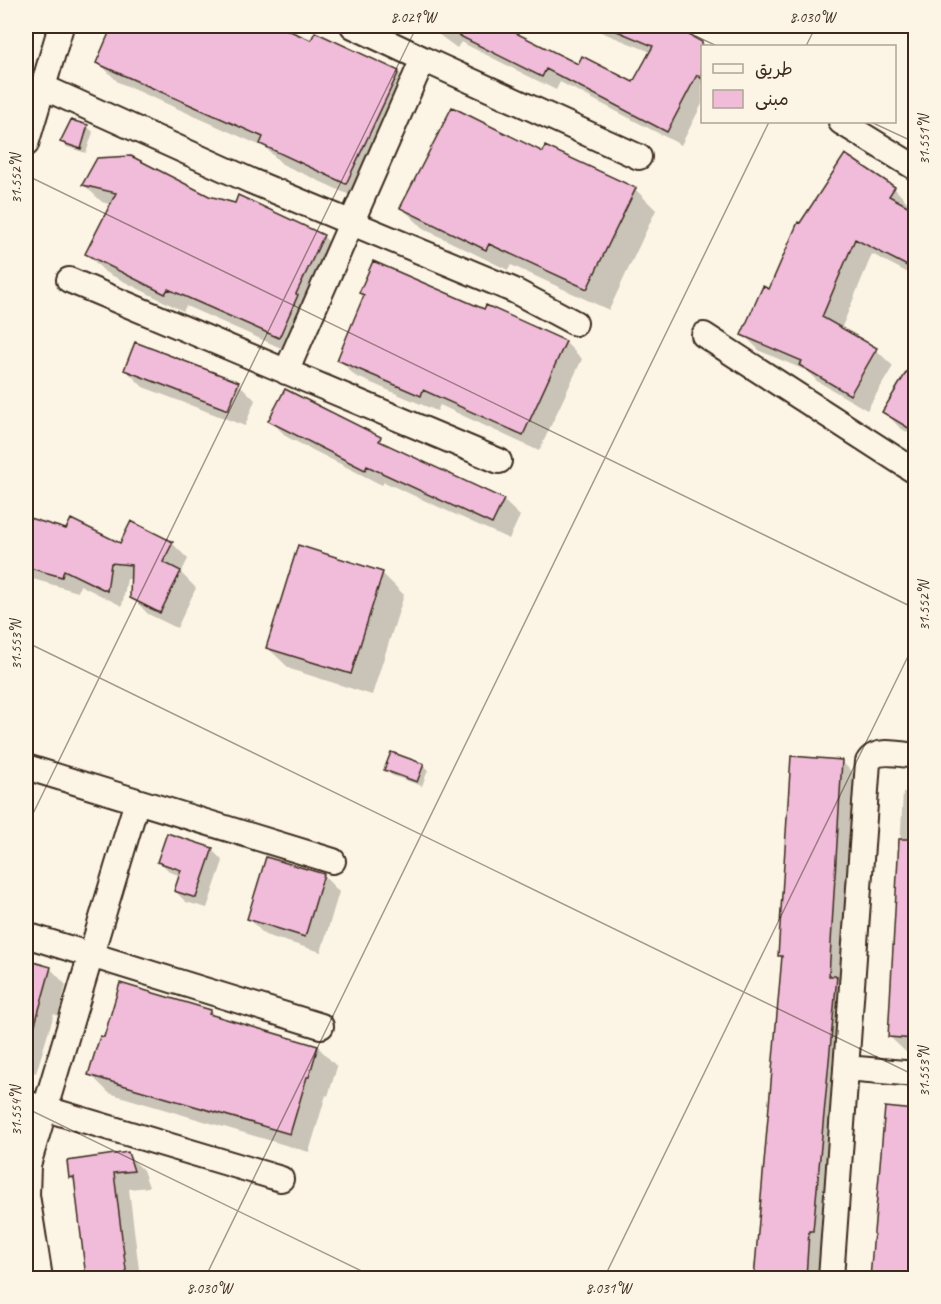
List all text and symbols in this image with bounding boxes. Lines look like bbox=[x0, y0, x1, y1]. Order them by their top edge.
text: 8.029°W bbox=[390, 8, 439, 27]
text: 8.030°W bbox=[789, 8, 838, 27]
legend bbox=[701, 45, 896, 123]
text: طريق bbox=[755, 58, 793, 80]
text: مبنى bbox=[755, 88, 789, 110]
text: 31.551°N bbox=[915, 112, 934, 165]
text: 31.552°N bbox=[7, 151, 26, 204]
text: 31.552°N bbox=[915, 578, 934, 631]
text: 31.553°N bbox=[7, 617, 26, 670]
text: 31.553°N bbox=[915, 1044, 934, 1097]
text: 31.554°N bbox=[7, 1083, 26, 1136]
text: 8.030°W bbox=[186, 1279, 235, 1298]
text: 8.031°W bbox=[585, 1279, 634, 1298]

